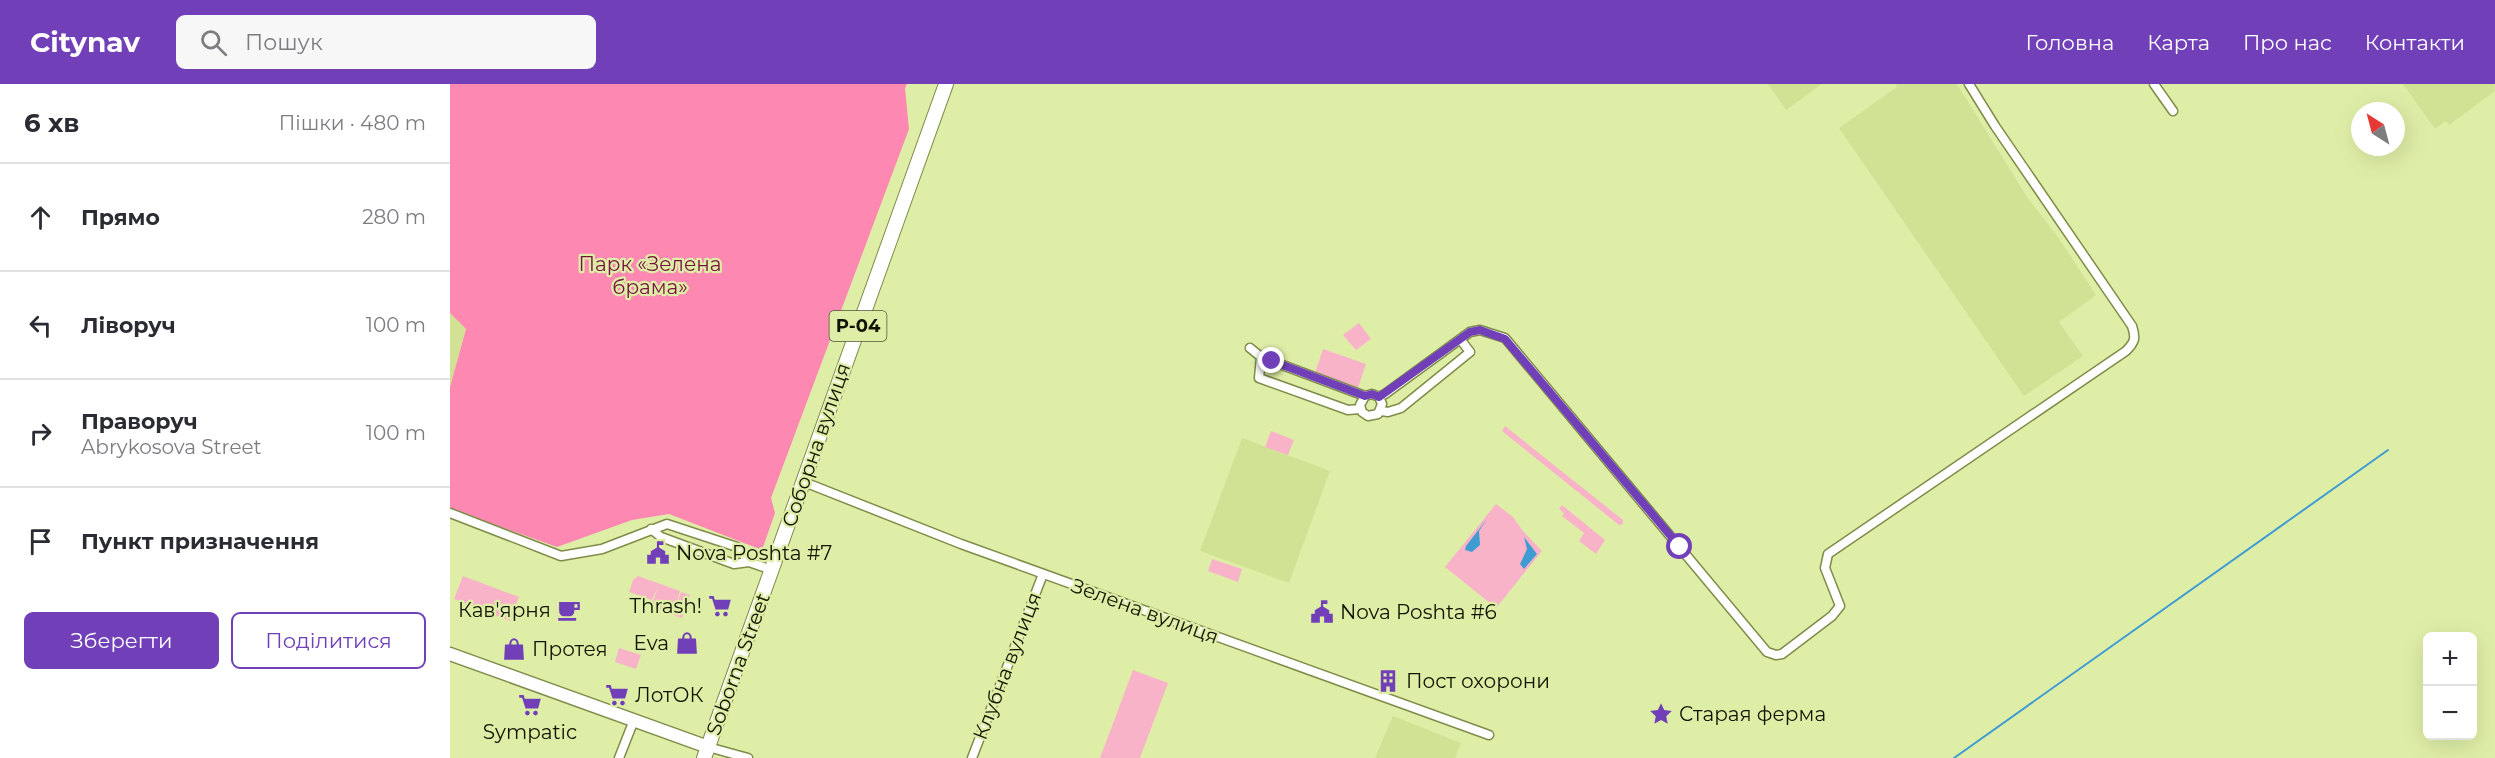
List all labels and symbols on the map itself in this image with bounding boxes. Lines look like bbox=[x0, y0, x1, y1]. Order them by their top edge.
north arrow bbox=[2351, 102, 2405, 156]
park label: Парк «Зелена брама» bbox=[579, 252, 722, 299]
road number: Р-04 bbox=[830, 311, 886, 341]
route end bbox=[1258, 347, 1284, 373]
street label: Соборна вулиця bbox=[777, 360, 855, 530]
route start bbox=[1666, 533, 1692, 559]
public building icon: Nova Poshta #7 bbox=[645, 540, 671, 566]
place label: Nova Poshta #7 bbox=[676, 541, 832, 565]
street label: Зелена вулиця bbox=[1068, 573, 1222, 649]
street label: Soborna Street bbox=[701, 589, 775, 739]
street label: Клубна вулиця bbox=[968, 589, 1046, 743]
supermarket icon: Thrash! bbox=[707, 593, 733, 619]
place label: Thrash! bbox=[630, 594, 702, 618]
cafe icon: Кав'ярня bbox=[556, 597, 582, 623]
place label: Кав'ярня bbox=[458, 598, 551, 622]
public building icon: Nova Poshta #6 bbox=[1309, 599, 1335, 625]
place label: Nova Poshta #6 bbox=[1340, 600, 1497, 624]
shop icon: Eva bbox=[674, 630, 700, 656]
place label: Eva bbox=[634, 631, 669, 655]
shop icon: Протея bbox=[501, 636, 527, 662]
place label: Протея bbox=[532, 637, 608, 661]
building icon: Пост охорони bbox=[1375, 668, 1401, 694]
place label: Пост охорони bbox=[1406, 669, 1550, 693]
supermarket icon: ЛотОК bbox=[604, 682, 630, 708]
place label: ЛотОК bbox=[635, 683, 704, 707]
supermarket icon: Sympatic bbox=[517, 692, 543, 718]
place icon: Старая ферма bbox=[1648, 701, 1674, 727]
place label: Старая ферма bbox=[1679, 702, 1826, 726]
place label: Sympatic bbox=[483, 720, 577, 744]

